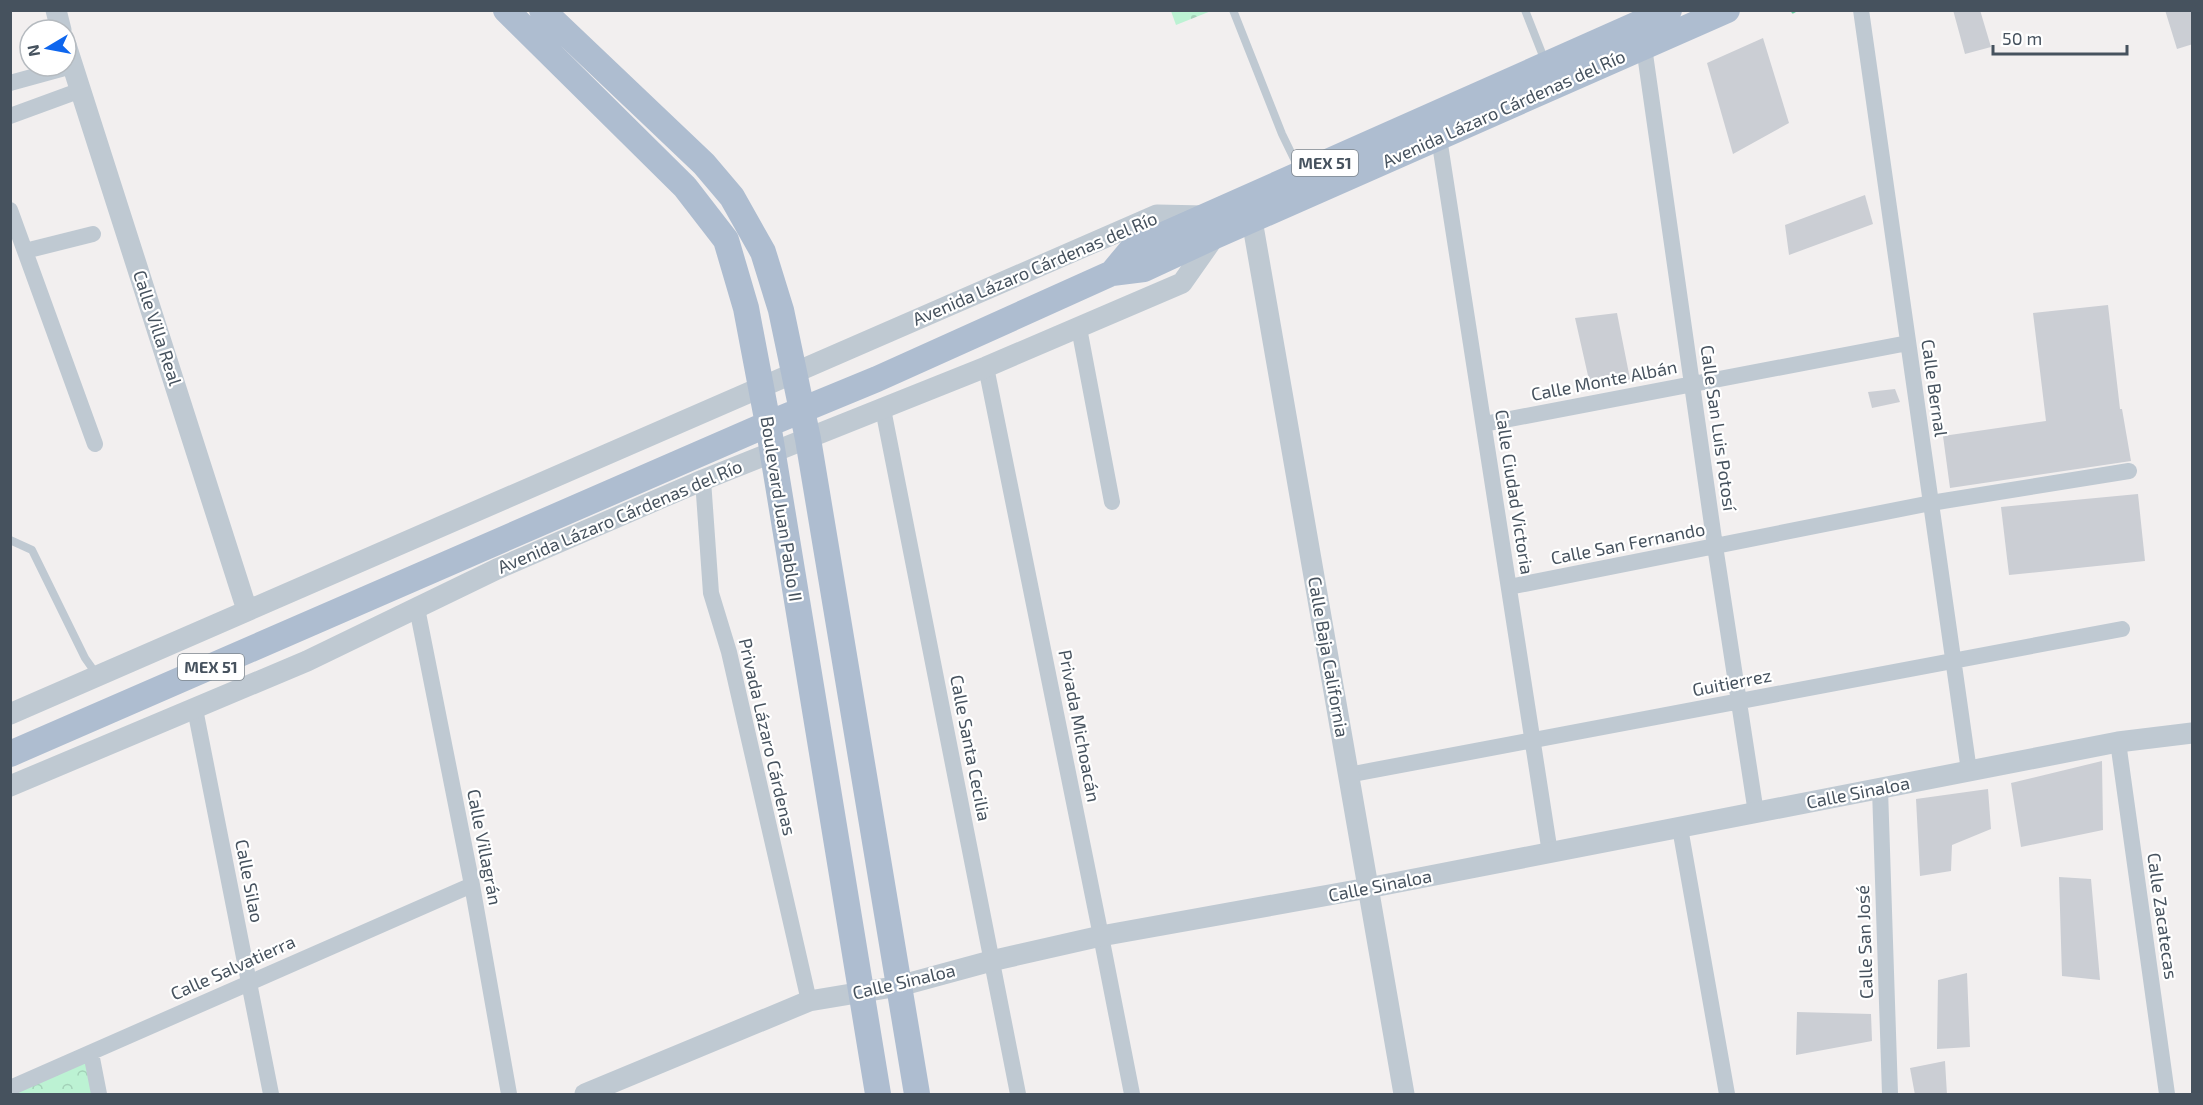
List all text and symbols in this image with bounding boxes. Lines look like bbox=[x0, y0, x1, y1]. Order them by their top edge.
north arrow bbox=[18, 18, 78, 78]
scale bar bbox=[1993, 18, 2126, 56]
text: 50 m bbox=[2002, 27, 2042, 49]
text: N bbox=[22, 43, 43, 58]
street label: Avenida Lázaro Cárdenas del Río bbox=[1379, 44, 1629, 172]
road number: MEX 51 bbox=[1292, 150, 1358, 176]
street label: Avenida Lázaro Cárdenas del Río bbox=[909, 206, 1160, 330]
street label: Calle Villa Real bbox=[129, 267, 187, 389]
street label: Calle Bernal bbox=[1917, 338, 1953, 439]
street label: Calle San Luis Potosí bbox=[1696, 343, 1742, 513]
street label: Calle Monte Albán bbox=[1529, 355, 1679, 405]
street label: Calle Ciudad Victoria bbox=[1491, 408, 1539, 576]
street label: Boulevard Juan Pablo II bbox=[756, 415, 808, 603]
street label: Avenida Lázaro Cárdenas del Río bbox=[494, 454, 745, 578]
street label: Calle San Fernando bbox=[1549, 517, 1707, 569]
street label: Calle Baja California bbox=[1304, 575, 1354, 739]
street label: Privada Lázaro Cárdenas bbox=[735, 636, 801, 838]
street label: Privada Michoacán bbox=[1054, 648, 1106, 804]
road number: MEX 51 bbox=[178, 654, 244, 680]
street label: Guitierrez bbox=[1690, 664, 1773, 700]
street label: Calle Santa Cecilia bbox=[946, 673, 996, 823]
street label: Calle Sinaloa bbox=[1804, 771, 1911, 813]
street label: Calle Villagrán bbox=[463, 787, 507, 907]
street label: Calle Silao bbox=[231, 837, 269, 924]
street label: Calle Zacatecas bbox=[2143, 851, 2183, 981]
street label: Calle Sinaloa bbox=[1326, 864, 1433, 906]
street label: Calle San José bbox=[1851, 885, 1877, 999]
street label: Calle Salvatierra bbox=[167, 930, 298, 1004]
street label: Calle Sinaloa bbox=[850, 959, 957, 1004]

